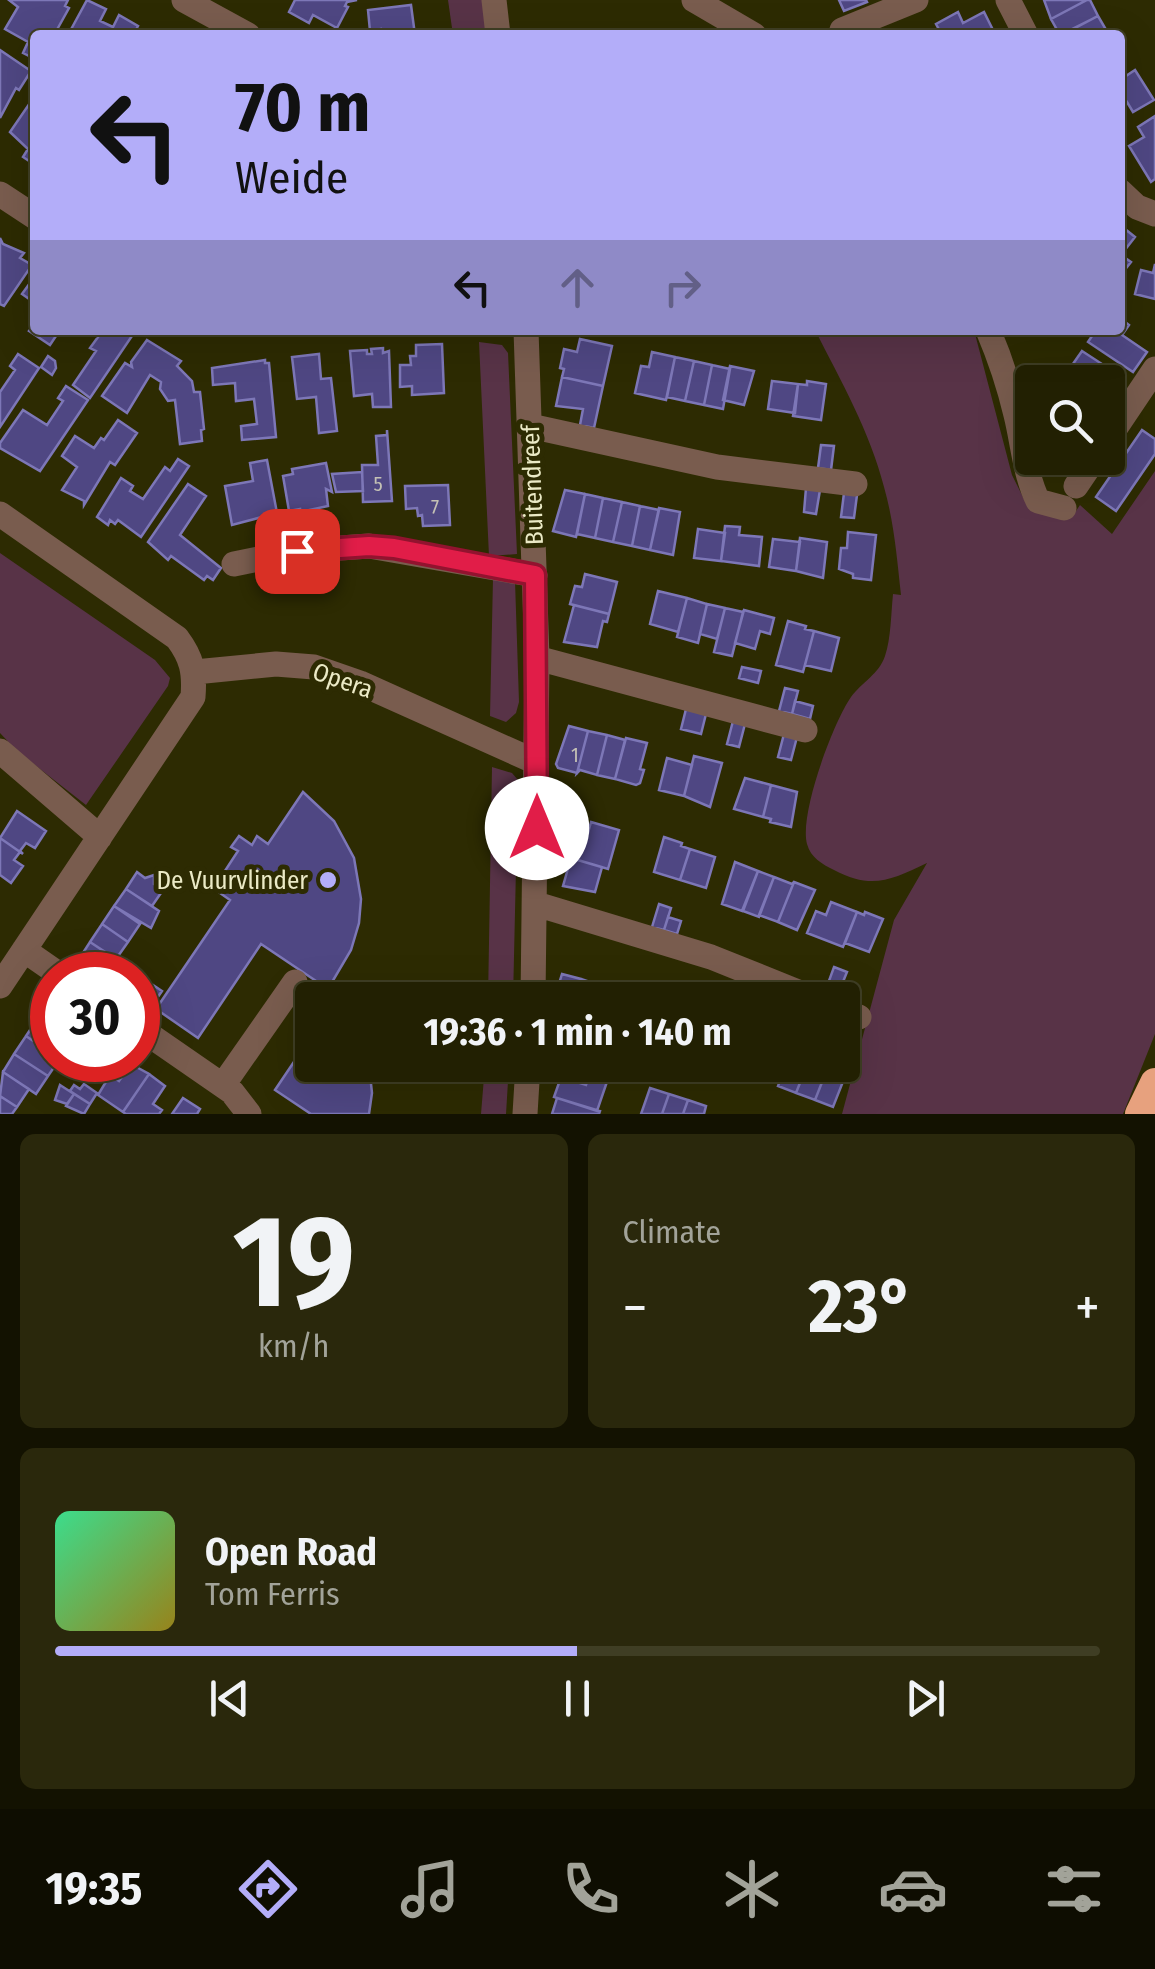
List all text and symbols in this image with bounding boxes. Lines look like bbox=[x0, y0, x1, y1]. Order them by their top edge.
text: 70 m bbox=[235, 66, 370, 150]
icon: left bbox=[70, 70, 200, 200]
text: Weide bbox=[235, 151, 348, 205]
icon: left bbox=[445, 260, 500, 315]
icon: ahead bbox=[550, 260, 605, 315]
icon: right bbox=[655, 260, 710, 315]
map controls bbox=[1015, 365, 1125, 475]
button: search bbox=[1015, 365, 1125, 475]
street label: Buitendreef bbox=[516, 422, 550, 546]
house number: 5 bbox=[373, 472, 383, 496]
house number: 7 bbox=[431, 495, 439, 519]
pin bbox=[255, 509, 340, 594]
icon: arrive bbox=[270, 524, 325, 579]
street label: Opera bbox=[309, 657, 377, 705]
house number: 1 bbox=[571, 743, 579, 767]
position arrow bbox=[485, 776, 589, 880]
place label: De Vuurvlinder bbox=[156, 866, 308, 896]
marker: De Vuurvlinder bbox=[317, 869, 339, 891]
speed limit sign: 30 bbox=[30, 952, 160, 1082]
text: 19:36 · 1 min · 140 m bbox=[424, 1009, 731, 1055]
text: 19 bbox=[233, 1184, 355, 1340]
text: Climate bbox=[623, 1213, 721, 1251]
text: 23° bbox=[808, 1262, 914, 1352]
text: − bbox=[623, 1275, 647, 1341]
text: + bbox=[1075, 1275, 1100, 1341]
text: km/h bbox=[258, 1327, 329, 1365]
text: Open Road bbox=[205, 1529, 377, 1575]
text: Tom Ferris bbox=[205, 1575, 340, 1613]
icon: previous bbox=[202, 1671, 257, 1726]
icon: pause bbox=[550, 1671, 605, 1726]
icon: next bbox=[898, 1671, 953, 1726]
icon: directions bbox=[233, 1854, 303, 1924]
icon: music bbox=[395, 1854, 465, 1924]
icon: phone bbox=[556, 1854, 626, 1924]
icon: climate bbox=[717, 1854, 787, 1924]
icon: car bbox=[878, 1854, 948, 1924]
icon: filters bbox=[1039, 1854, 1109, 1924]
text: 19:35 bbox=[46, 1862, 142, 1916]

